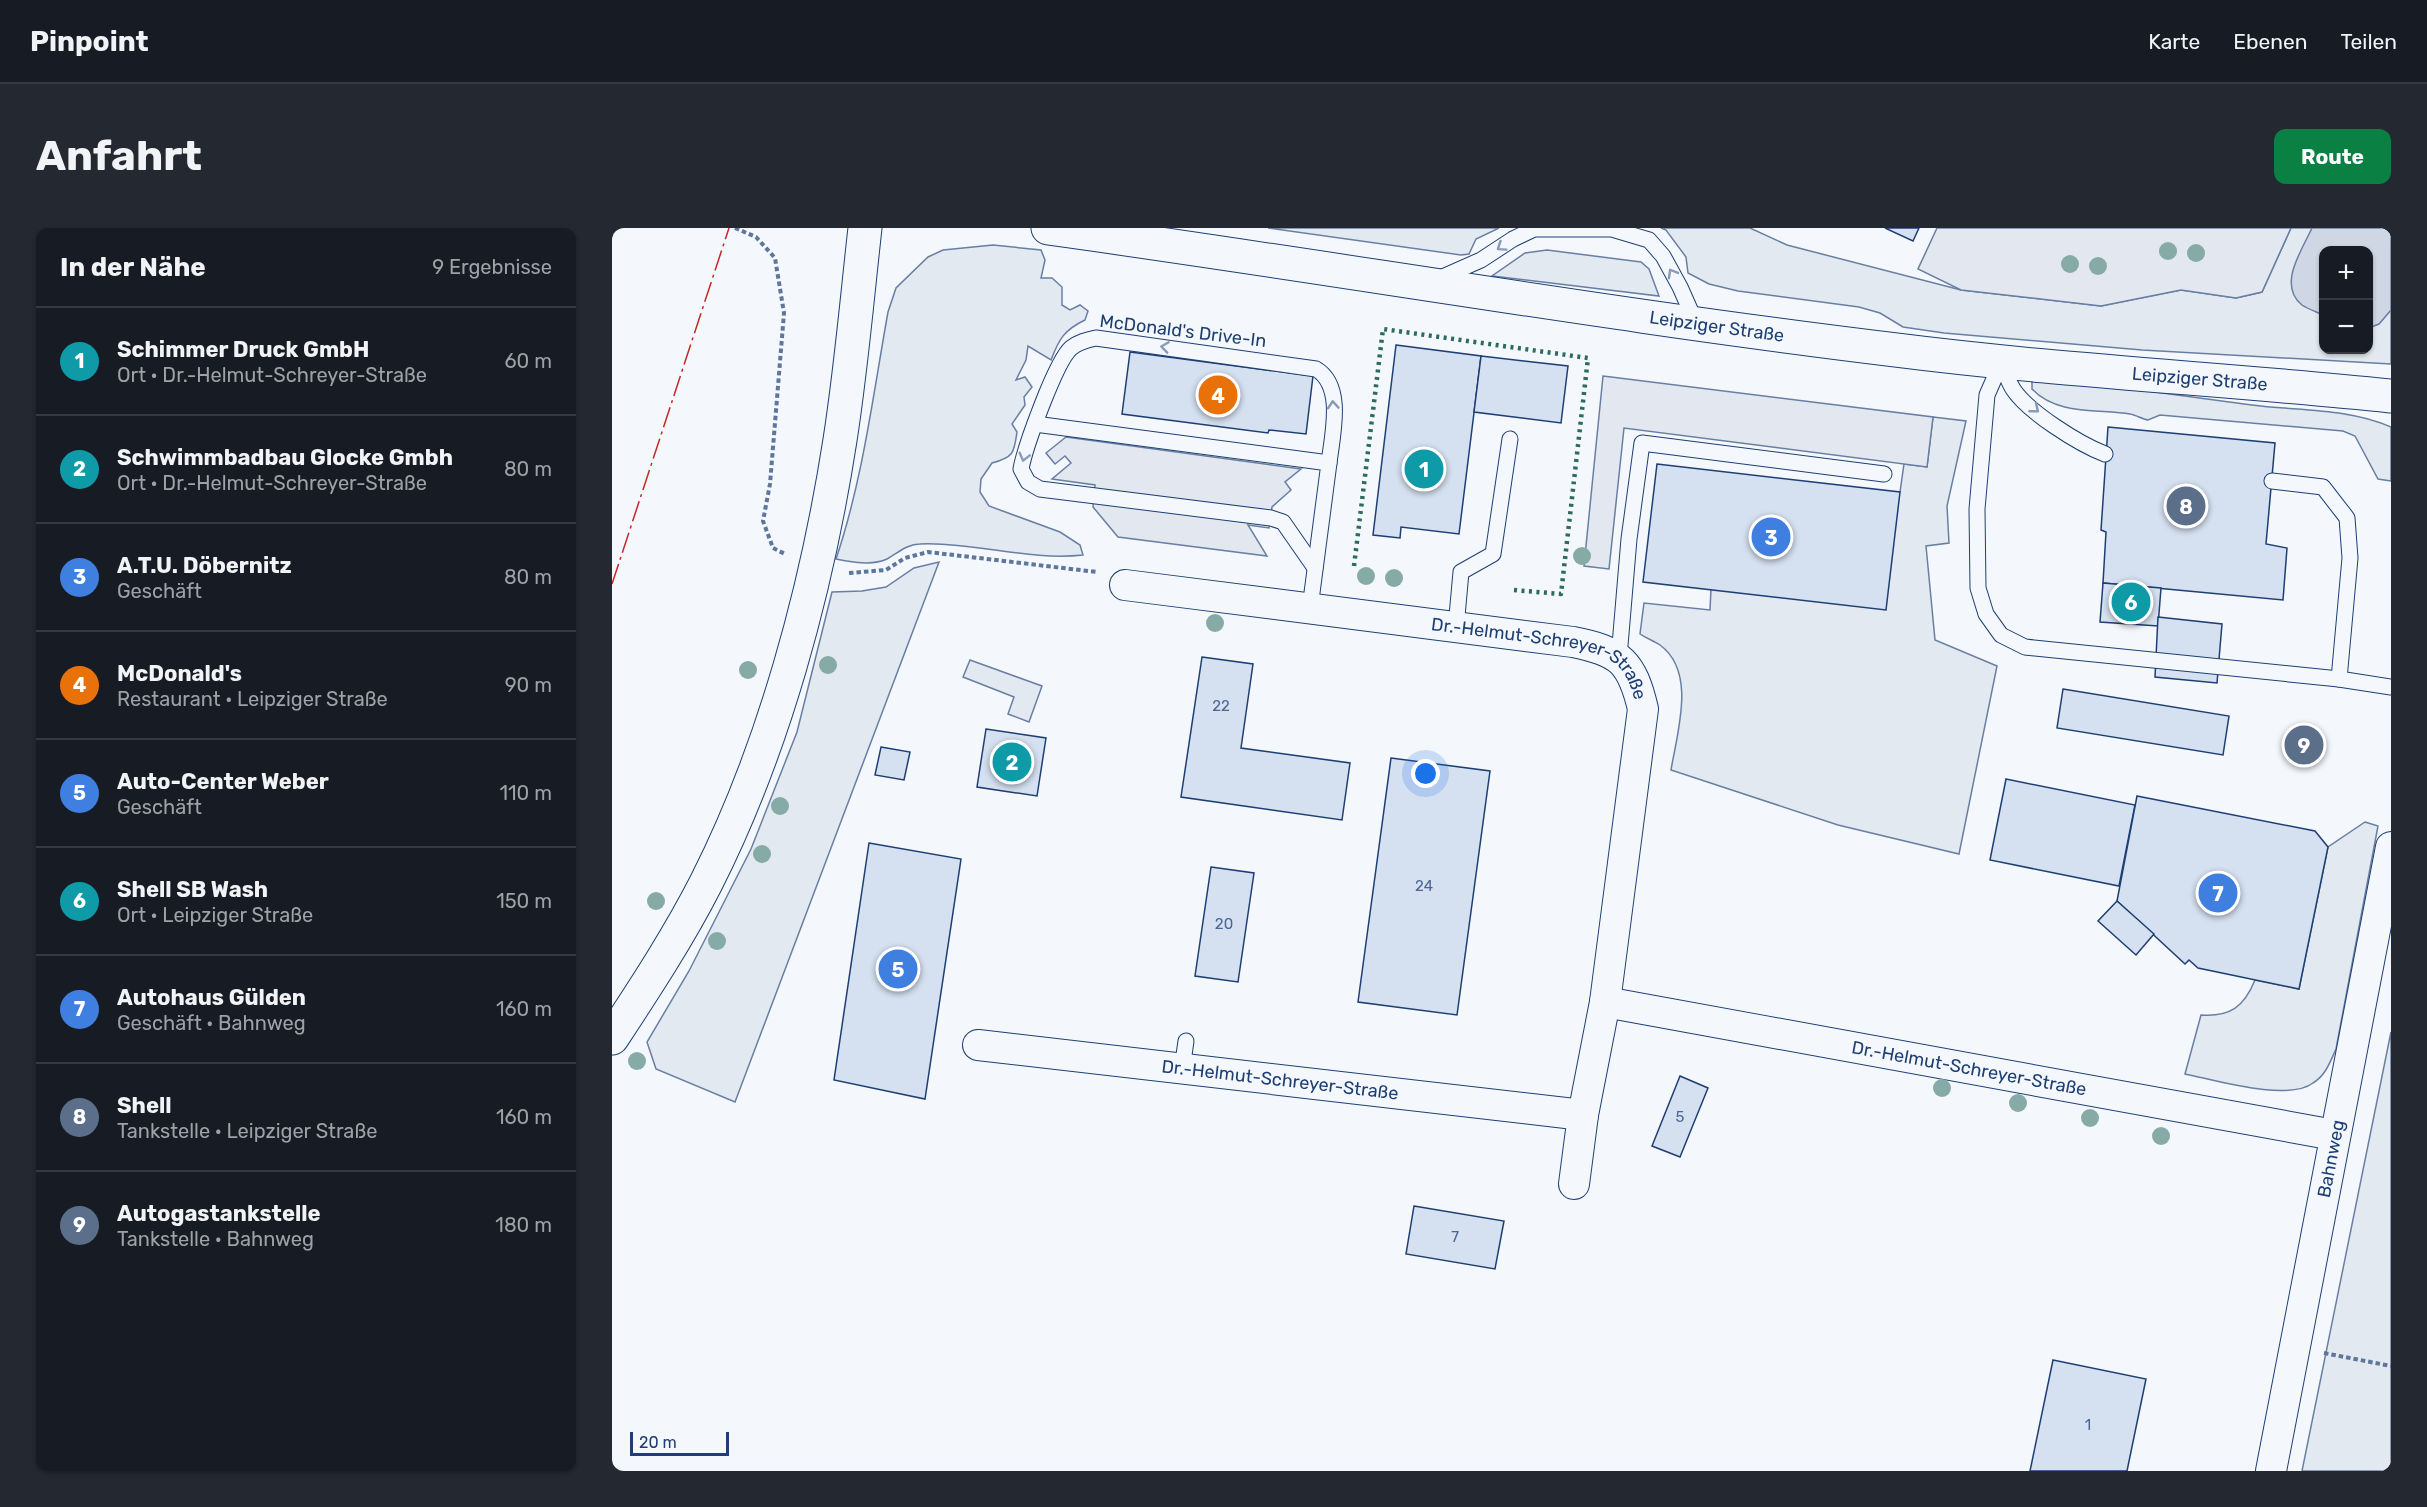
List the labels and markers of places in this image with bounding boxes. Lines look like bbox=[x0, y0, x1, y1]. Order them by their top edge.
pin: 4 bbox=[1198, 372, 1238, 418]
pin: 1 bbox=[1404, 446, 1444, 492]
pin: 8 bbox=[2166, 484, 2206, 528]
pin: 3 bbox=[1752, 514, 1790, 560]
pin: 6 bbox=[2112, 580, 2150, 625]
pin: 9 bbox=[2284, 722, 2324, 768]
pin: 2 bbox=[992, 740, 1032, 784]
pin: 7 bbox=[2198, 870, 2238, 916]
pin: 5 bbox=[878, 946, 918, 992]

